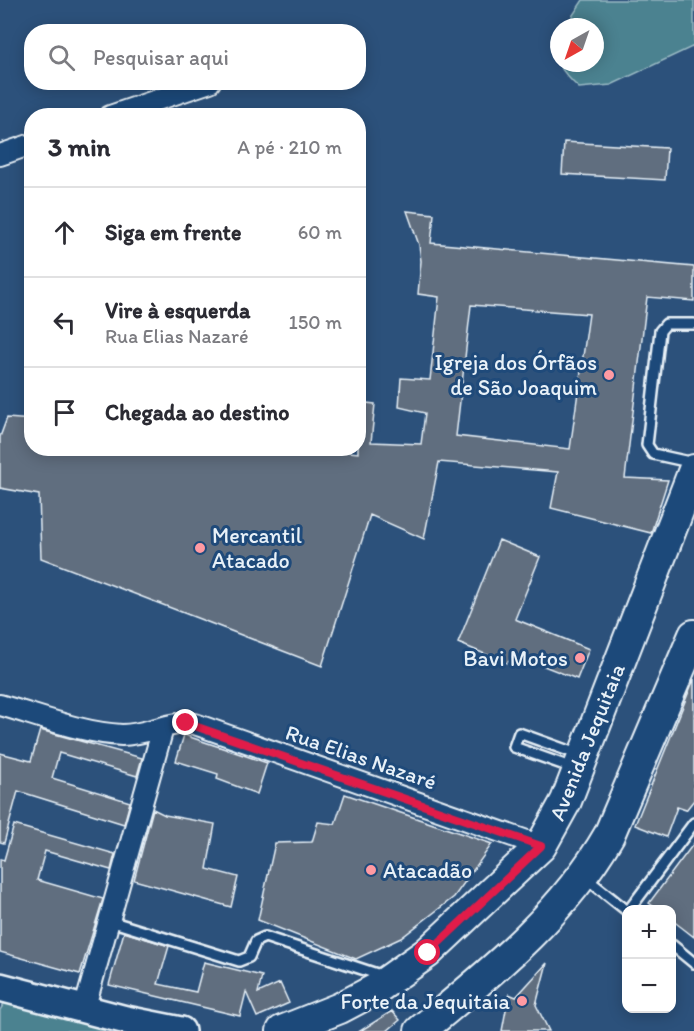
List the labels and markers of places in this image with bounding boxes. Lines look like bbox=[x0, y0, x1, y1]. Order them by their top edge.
place label: Igreja dos Órfãos de São Joaquim bbox=[434, 349, 597, 401]
marker: Igreja dos Órfãos de São Joaquim bbox=[602, 368, 616, 382]
place label: Mercantil Atacado bbox=[212, 522, 302, 574]
marker: Mercantil Atacado bbox=[193, 541, 207, 555]
place label: Bavi Motos bbox=[463, 645, 568, 672]
marker: Bavi Motos bbox=[573, 651, 587, 665]
place label: Atacadão bbox=[383, 857, 472, 884]
marker: Atacadão bbox=[364, 863, 378, 877]
place label: Forte da Jequitaia bbox=[341, 988, 511, 1015]
marker: Forte da Jequitaia bbox=[515, 994, 529, 1008]

